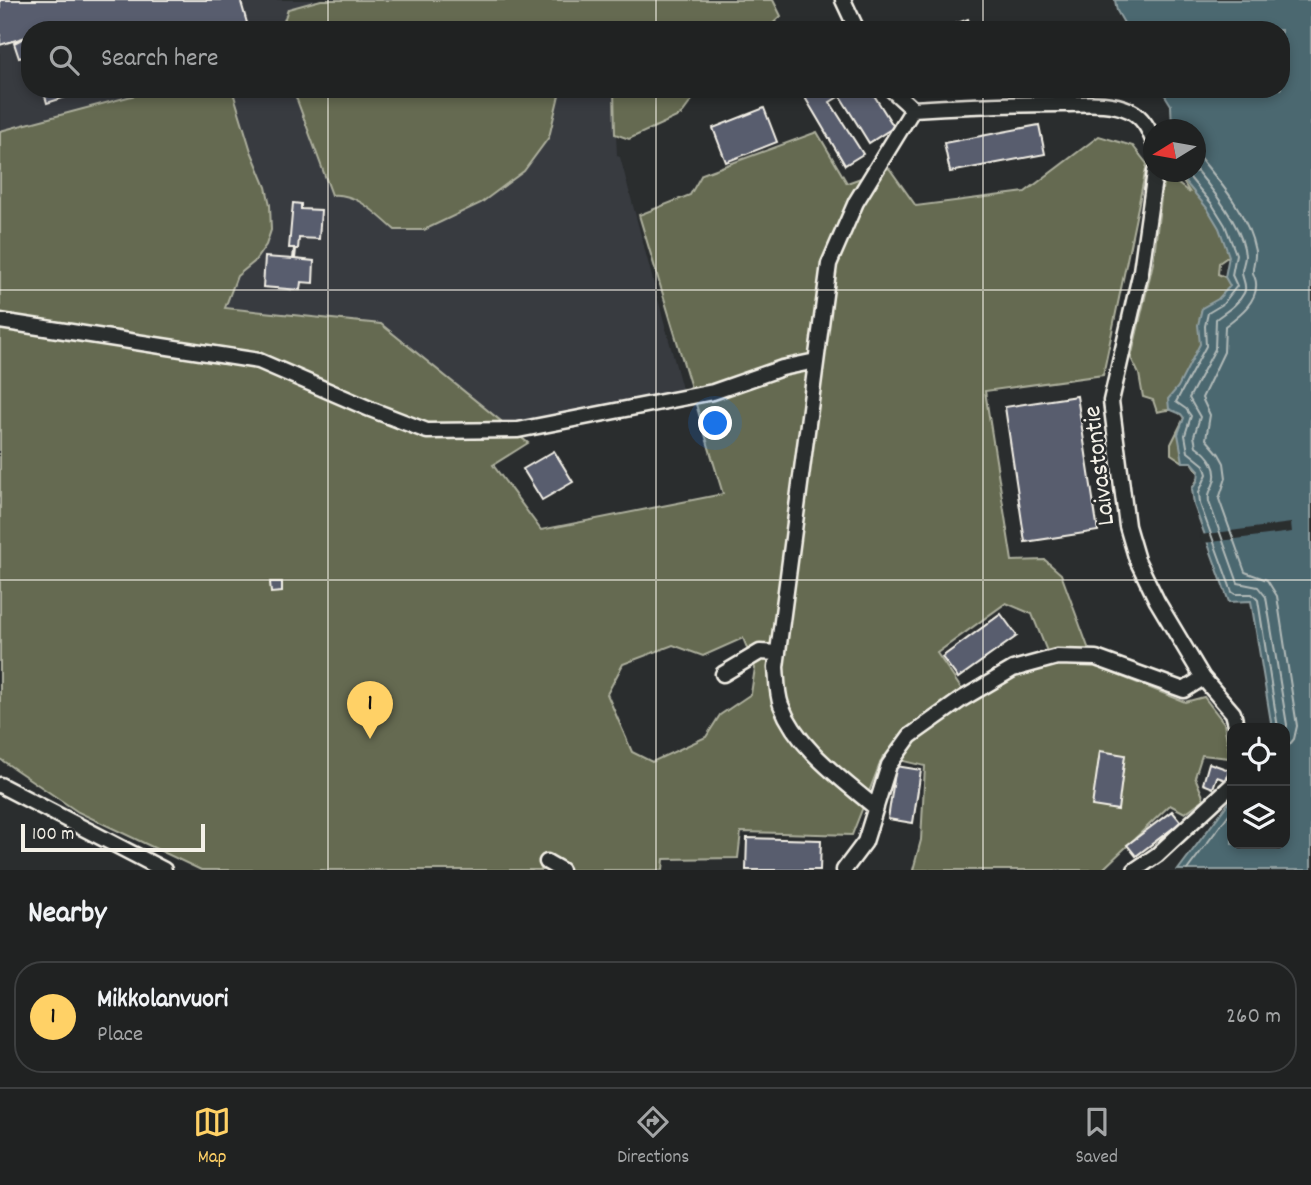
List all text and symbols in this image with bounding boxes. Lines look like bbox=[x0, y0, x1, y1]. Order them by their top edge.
search box bbox=[21, 21, 1290, 98]
icon: search bbox=[45, 41, 83, 79]
text: Search here bbox=[101, 41, 219, 78]
north arrow bbox=[1143, 119, 1206, 182]
street label: Laivastontie bbox=[1075, 403, 1126, 528]
your location bbox=[698, 406, 732, 440]
pin: 1 bbox=[347, 681, 393, 739]
map controls bbox=[1227, 723, 1290, 849]
button: locate bbox=[1227, 723, 1290, 786]
button: layers bbox=[1227, 786, 1290, 849]
scale bar bbox=[21, 821, 205, 853]
text: 100 m bbox=[32, 822, 74, 849]
text: Nearby bbox=[28, 894, 106, 937]
text: Mikkolanvuori bbox=[97, 982, 228, 1019]
text: 1 bbox=[50, 1001, 56, 1034]
text: 260 m bbox=[1226, 1001, 1281, 1034]
text: Place bbox=[97, 1019, 143, 1052]
tab: Map bbox=[193, 1103, 231, 1172]
tab: Directions bbox=[617, 1103, 689, 1172]
tab: Saved bbox=[1075, 1103, 1118, 1172]

